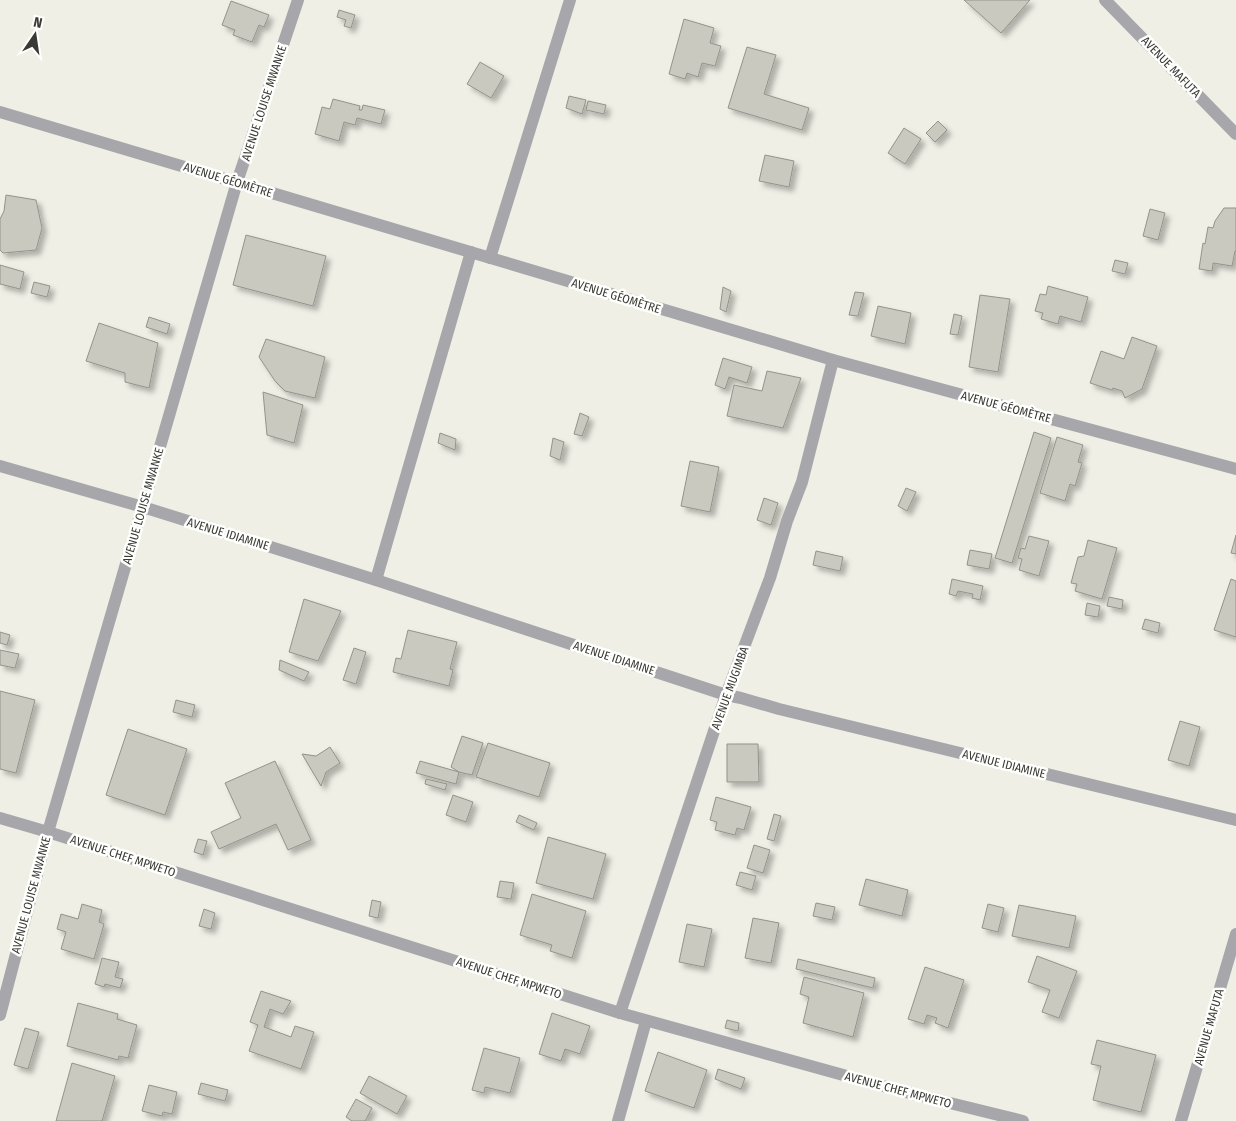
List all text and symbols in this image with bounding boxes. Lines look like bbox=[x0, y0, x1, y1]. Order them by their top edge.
north arrow bbox=[10, 10, 60, 60]
text: N bbox=[32, 14, 44, 32]
street label: AVENUE MAFUTA bbox=[1138, 34, 1204, 101]
street label: AVENUE LOUISE MWANKE bbox=[239, 43, 289, 163]
street label: AVENUE GÉOMÈTRE bbox=[182, 159, 275, 200]
street label: AVENUE GÉOMÈTRE bbox=[570, 275, 663, 316]
street label: AVENUE GÉOMÈTRE bbox=[960, 387, 1053, 426]
street label: AVENUE LOUISE MWANKE bbox=[120, 446, 166, 566]
street label: AVENUE IDIAMINE bbox=[185, 515, 271, 553]
street label: AVENUE IDIAMINE bbox=[571, 638, 657, 678]
street label: AVENUE MUGIMBA bbox=[708, 644, 752, 732]
street label: AVENUE IDIAMINE bbox=[961, 747, 1047, 781]
street label: AVENUE CHEF MPWETO bbox=[69, 832, 177, 880]
street label: AVENUE LOUISE MWANKE bbox=[9, 835, 53, 955]
street label: AVENUE CHEF MPWETO bbox=[455, 954, 563, 1002]
street label: AVENUE MAFUTA bbox=[1191, 986, 1227, 1067]
street label: AVENUE CHEF MPWETO bbox=[843, 1069, 953, 1111]

